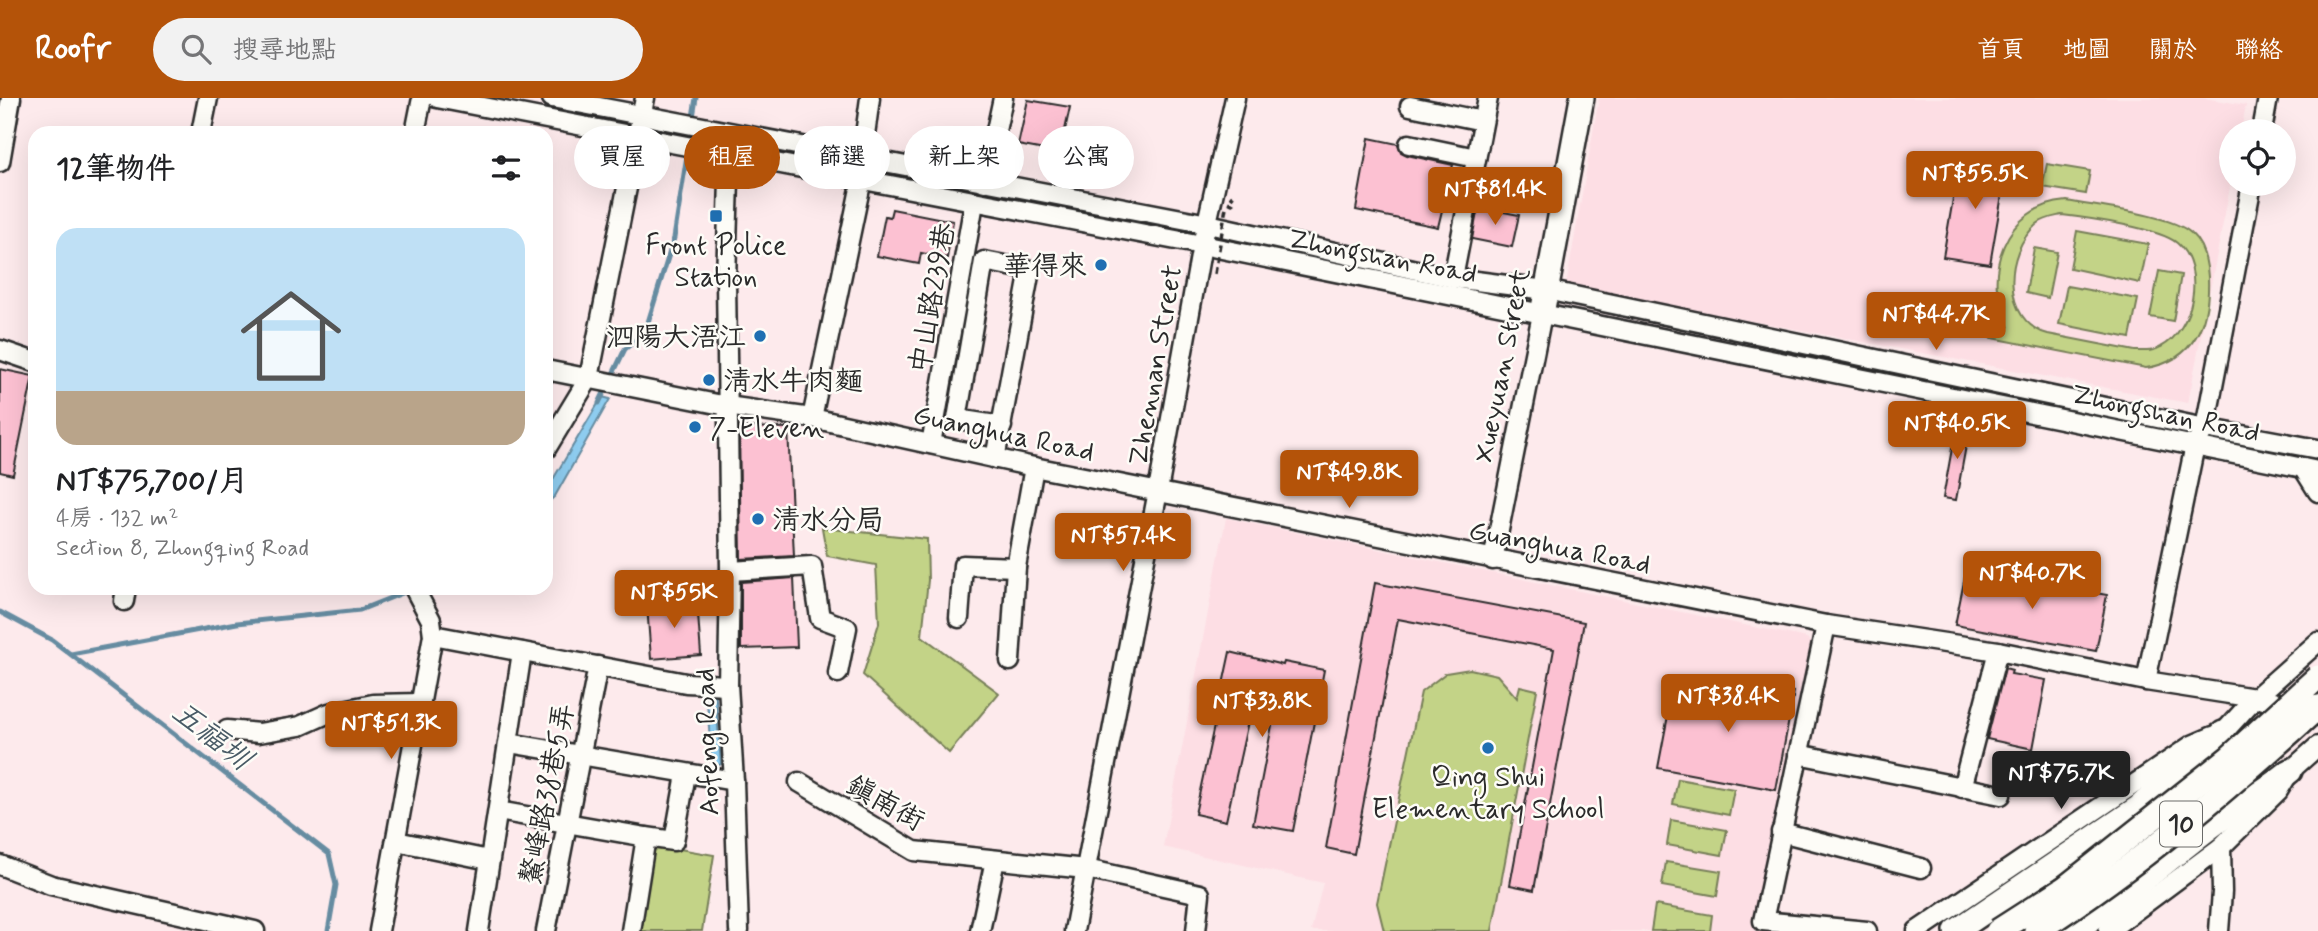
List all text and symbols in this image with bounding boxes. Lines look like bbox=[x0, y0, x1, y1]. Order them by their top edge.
search box bbox=[153, 18, 643, 81]
text: Roofr bbox=[35, 27, 111, 71]
icon: search bbox=[177, 30, 215, 68]
text: 搜尋地點 bbox=[233, 34, 337, 68]
text: 首頁 bbox=[1977, 35, 2025, 66]
text: 地圖 bbox=[2063, 35, 2111, 66]
text: 關於 bbox=[2149, 35, 2197, 66]
text: 聯絡 bbox=[2235, 35, 2283, 66]
map controls bbox=[2219, 119, 2296, 196]
button: locate bbox=[2219, 119, 2296, 196]
chip: 買屋 bbox=[574, 126, 670, 189]
chip: 租屋 bbox=[684, 126, 780, 189]
chip: 篩選 bbox=[794, 126, 890, 189]
chip: 新上架 bbox=[904, 126, 1024, 189]
chip: 公寓 bbox=[1038, 126, 1134, 189]
icon: filters bbox=[487, 149, 525, 187]
text: 12筆物件 bbox=[56, 150, 175, 189]
pin: NT$55.5K bbox=[1903, 152, 2047, 211]
text: NT$55.5K bbox=[1922, 159, 2028, 189]
pin: NT$81.4K bbox=[1423, 167, 1567, 227]
text: NT$81.4K bbox=[1444, 175, 1546, 205]
marker: Front Police Station bbox=[708, 208, 724, 224]
street label: 中山路239巷 bbox=[902, 219, 965, 377]
street label: Zhongshan Road bbox=[1284, 221, 1480, 297]
place label: Front Police Station bbox=[645, 228, 787, 297]
place label: 華得來 bbox=[1003, 249, 1087, 286]
marker: 華得來 bbox=[1093, 257, 1109, 273]
street label: Zhennan Street bbox=[1121, 262, 1192, 469]
street label: Xueyuan Street bbox=[1466, 265, 1541, 466]
icon: home bbox=[228, 273, 354, 399]
pin: NT$44.7K bbox=[1864, 292, 2008, 352]
text: NT$44.7K bbox=[1883, 300, 1989, 330]
place label: 泗陽大浯江 bbox=[606, 320, 746, 357]
marker: 泗陽大浯江 bbox=[752, 328, 768, 344]
place label: 清水牛肉麵 bbox=[723, 364, 863, 401]
marker: 清水牛肉麵 bbox=[701, 372, 717, 388]
street label: Zhongshan Road bbox=[2067, 376, 2263, 455]
street label: Guanghua Road bbox=[909, 397, 1098, 474]
pin: NT$40.5K bbox=[1885, 402, 2029, 461]
text: NT$40.5K bbox=[1904, 409, 2010, 439]
place label: 7-Eleven bbox=[709, 411, 824, 448]
marker: 7-Eleven bbox=[687, 419, 703, 435]
pin: NT$49.8K bbox=[1277, 450, 1421, 510]
text: NT$49.8K bbox=[1296, 458, 1402, 488]
text: NT$75,700/月 bbox=[56, 462, 248, 501]
place label: 清水分局 bbox=[772, 503, 884, 540]
text: 4房 · 132 m² bbox=[56, 504, 179, 534]
marker: 清水分局 bbox=[750, 511, 766, 527]
street label: Guanghua Road bbox=[1465, 513, 1654, 586]
pin: NT$57.4K bbox=[1051, 514, 1195, 573]
text: NT$57.4K bbox=[1071, 521, 1175, 551]
text: Section 8, Zhongqing Road bbox=[56, 534, 309, 564]
pin: NT$40.7K bbox=[1960, 552, 2104, 611]
text: NT$40.7K bbox=[1979, 559, 2085, 589]
pin: NT$55K bbox=[617, 570, 731, 630]
text: NT$55K bbox=[631, 578, 717, 608]
street label: Aofeng Road bbox=[687, 668, 732, 816]
pin: NT$38.4K bbox=[1656, 674, 1800, 734]
pin: NT$33.8K bbox=[1190, 680, 1334, 739]
text: NT$38.4K bbox=[1677, 682, 1779, 712]
text: NT$33.8K bbox=[1213, 687, 1311, 717]
water label: 五福圳 bbox=[164, 693, 261, 781]
street label: 鰲峰路38巷5弄 bbox=[513, 700, 584, 889]
pin: NT$51.3K bbox=[319, 702, 463, 761]
text: NT$51.3K bbox=[341, 709, 441, 739]
marker: Qing Shui Elementary School bbox=[1480, 740, 1496, 756]
pin: NT$75.7K bbox=[1989, 752, 2133, 811]
text: NT$75.7K bbox=[2008, 759, 2114, 789]
place label: Qing Shui Elementary School bbox=[1372, 760, 1604, 829]
street label: 鎮南街 bbox=[839, 768, 930, 841]
road number: 10 bbox=[2160, 802, 2202, 846]

